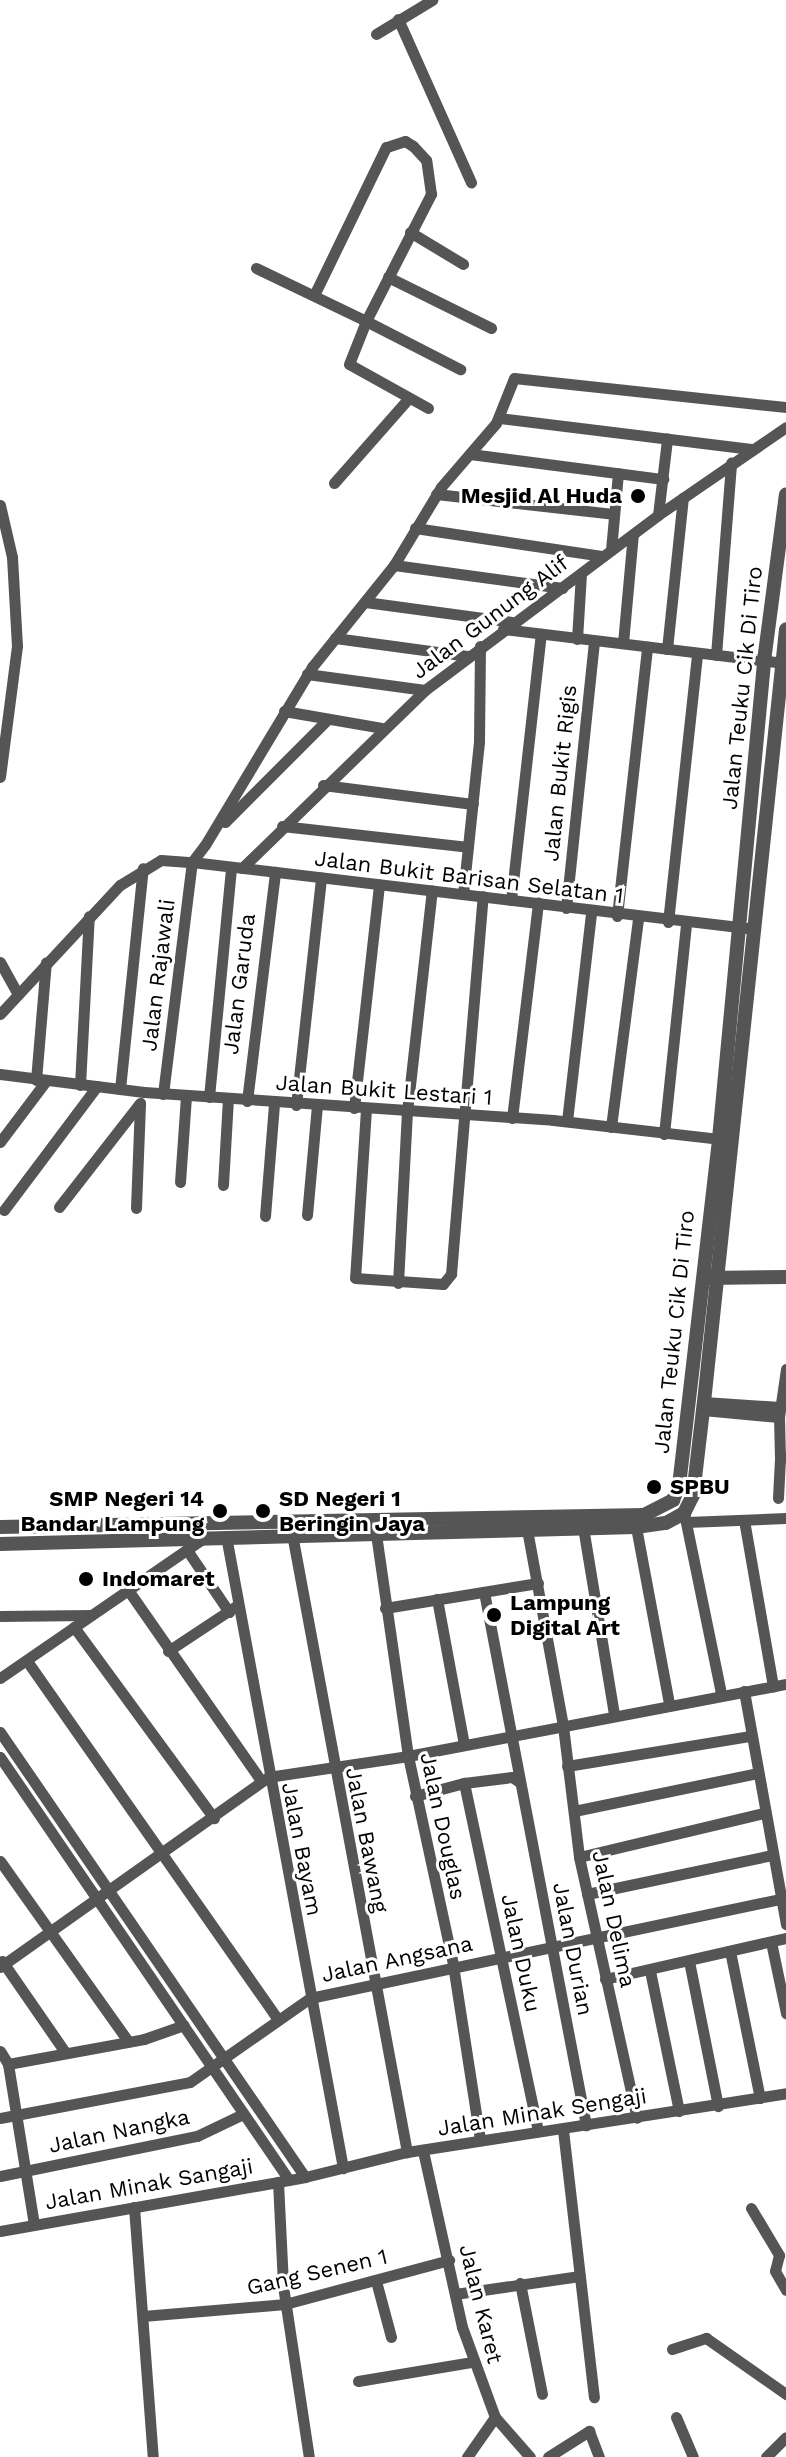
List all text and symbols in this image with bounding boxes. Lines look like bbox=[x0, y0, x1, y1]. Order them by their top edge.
place label: Mesjid Al Huda bbox=[460, 483, 622, 509]
marker: Mesjid Al Huda bbox=[629, 487, 647, 505]
street label: Jalan Gunung Alif bbox=[406, 549, 574, 685]
street label: Jalan Teuku Cik Di Tiro bbox=[716, 564, 768, 812]
street label: Jalan Bukit Rigis bbox=[538, 683, 582, 863]
street label: Jalan Bukit Barisan Selatan 1 bbox=[313, 845, 625, 909]
street label: Jalan Rajawali bbox=[136, 897, 180, 1053]
street label: Jalan Garuda bbox=[217, 912, 261, 1056]
street label: Jalan Bukit Lestari 1 bbox=[275, 1069, 493, 1111]
street label: Jalan Teuku Cik Di Tiro bbox=[648, 1208, 700, 1456]
place label: SPBU bbox=[670, 1474, 730, 1500]
marker: SPBU bbox=[645, 1478, 663, 1496]
place label: SMP Negeri 14 Bandar Lampung bbox=[20, 1485, 204, 1536]
place label: SD Negeri 1 Beringin Jaya bbox=[279, 1485, 425, 1536]
marker: SMP Negeri 14 Bandar Lampung bbox=[211, 1502, 229, 1520]
marker: SD Negeri 1 Beringin Jaya bbox=[254, 1502, 272, 1520]
place label: Indomaret bbox=[102, 1566, 215, 1592]
marker: Indomaret bbox=[77, 1570, 95, 1588]
place label: Lampung Digital Art bbox=[510, 1589, 621, 1640]
marker: Lampung Digital Art bbox=[485, 1606, 503, 1624]
street label: Jalan Douglas bbox=[415, 1750, 471, 1902]
street label: Jalan Bawang bbox=[340, 1765, 394, 1915]
street label: Jalan Bayam bbox=[276, 1780, 328, 1918]
street label: Jalan Delima bbox=[587, 1848, 641, 1990]
street label: Jalan Durian bbox=[547, 1880, 599, 2018]
street label: Jalan Duku bbox=[496, 1891, 546, 2015]
street label: Jalan Angsana bbox=[319, 1930, 475, 1988]
street label: Jalan Minak Sengaji bbox=[435, 2082, 649, 2142]
street label: Jalan Nangka bbox=[46, 2103, 192, 2159]
street label: Jalan Minak Sangaji bbox=[43, 2153, 255, 2215]
street label: Jalan Karet bbox=[453, 2242, 509, 2366]
street label: Gang Senen 1 bbox=[244, 2243, 390, 2301]

